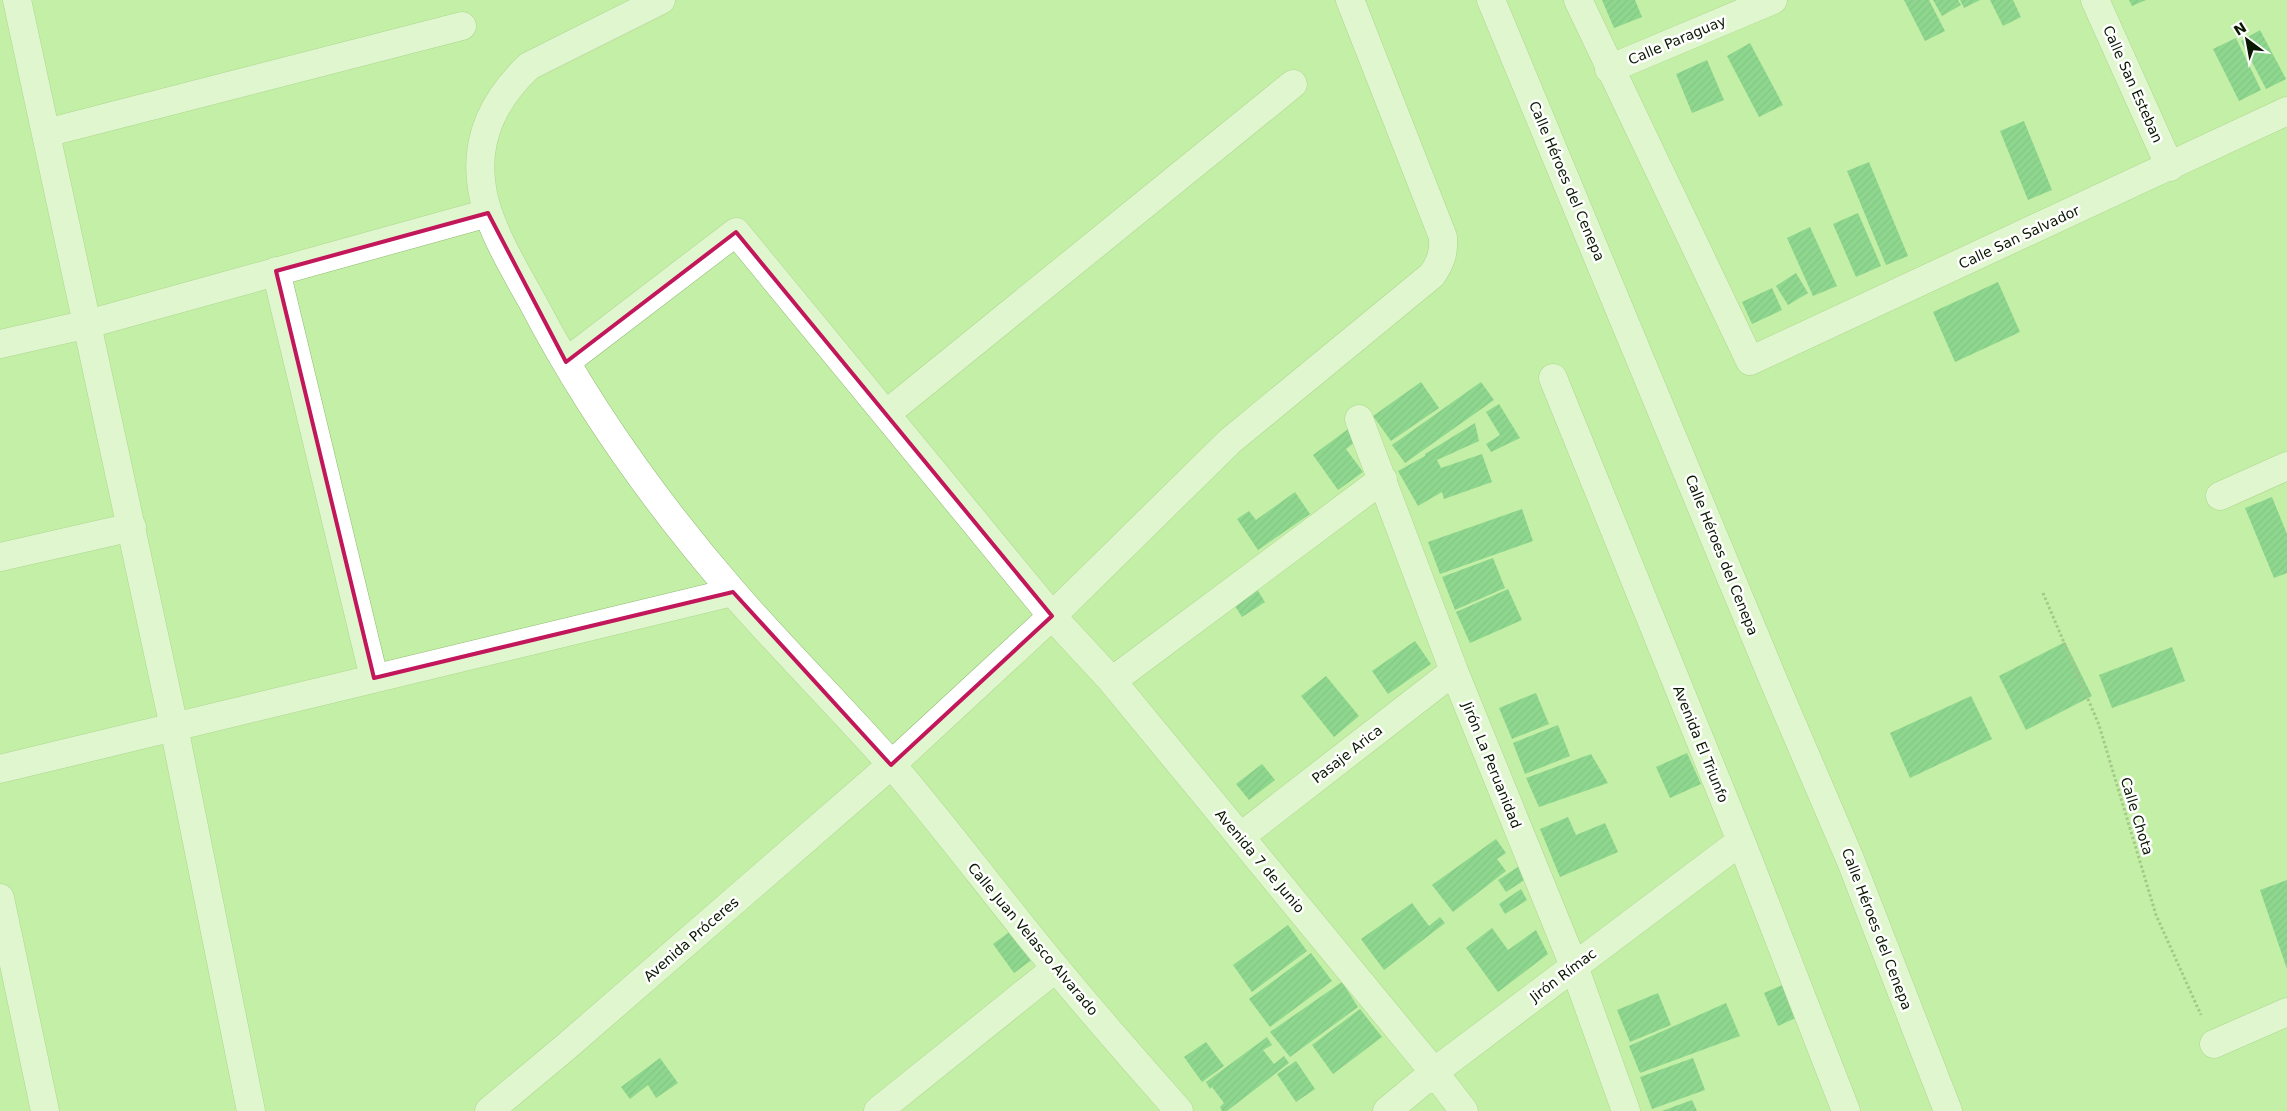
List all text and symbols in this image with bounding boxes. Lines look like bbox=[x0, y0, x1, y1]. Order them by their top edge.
street label: Calle Paraguay bbox=[1626, 12, 1728, 68]
north arrow bbox=[2222, 15, 2272, 65]
text: N bbox=[2231, 19, 2249, 39]
street label: Calle San Esteban bbox=[2100, 23, 2166, 145]
street label: Calle Héroes del Cenepa bbox=[1526, 99, 1608, 263]
street label: Calle San Salvador bbox=[1956, 202, 2082, 272]
street label: Calle Héroes del Cenepa bbox=[1682, 472, 1762, 638]
street label: Avenida El Triunfo bbox=[1670, 683, 1732, 805]
street label: Jirón La Peruanidad bbox=[1459, 698, 1525, 831]
street label: Pasaje Arica bbox=[1309, 722, 1385, 786]
street label: Calle Chota bbox=[2118, 775, 2156, 857]
street label: Avenida 7 de Junio bbox=[1212, 806, 1308, 916]
street label: Calle Héroes del Cenepa bbox=[1839, 846, 1915, 1012]
street label: Calle Juan Velasco Alvarado bbox=[965, 860, 1101, 1018]
street label: Avenida Próceres bbox=[640, 894, 742, 984]
street label: Jirón Rímac bbox=[1526, 945, 1599, 1006]

